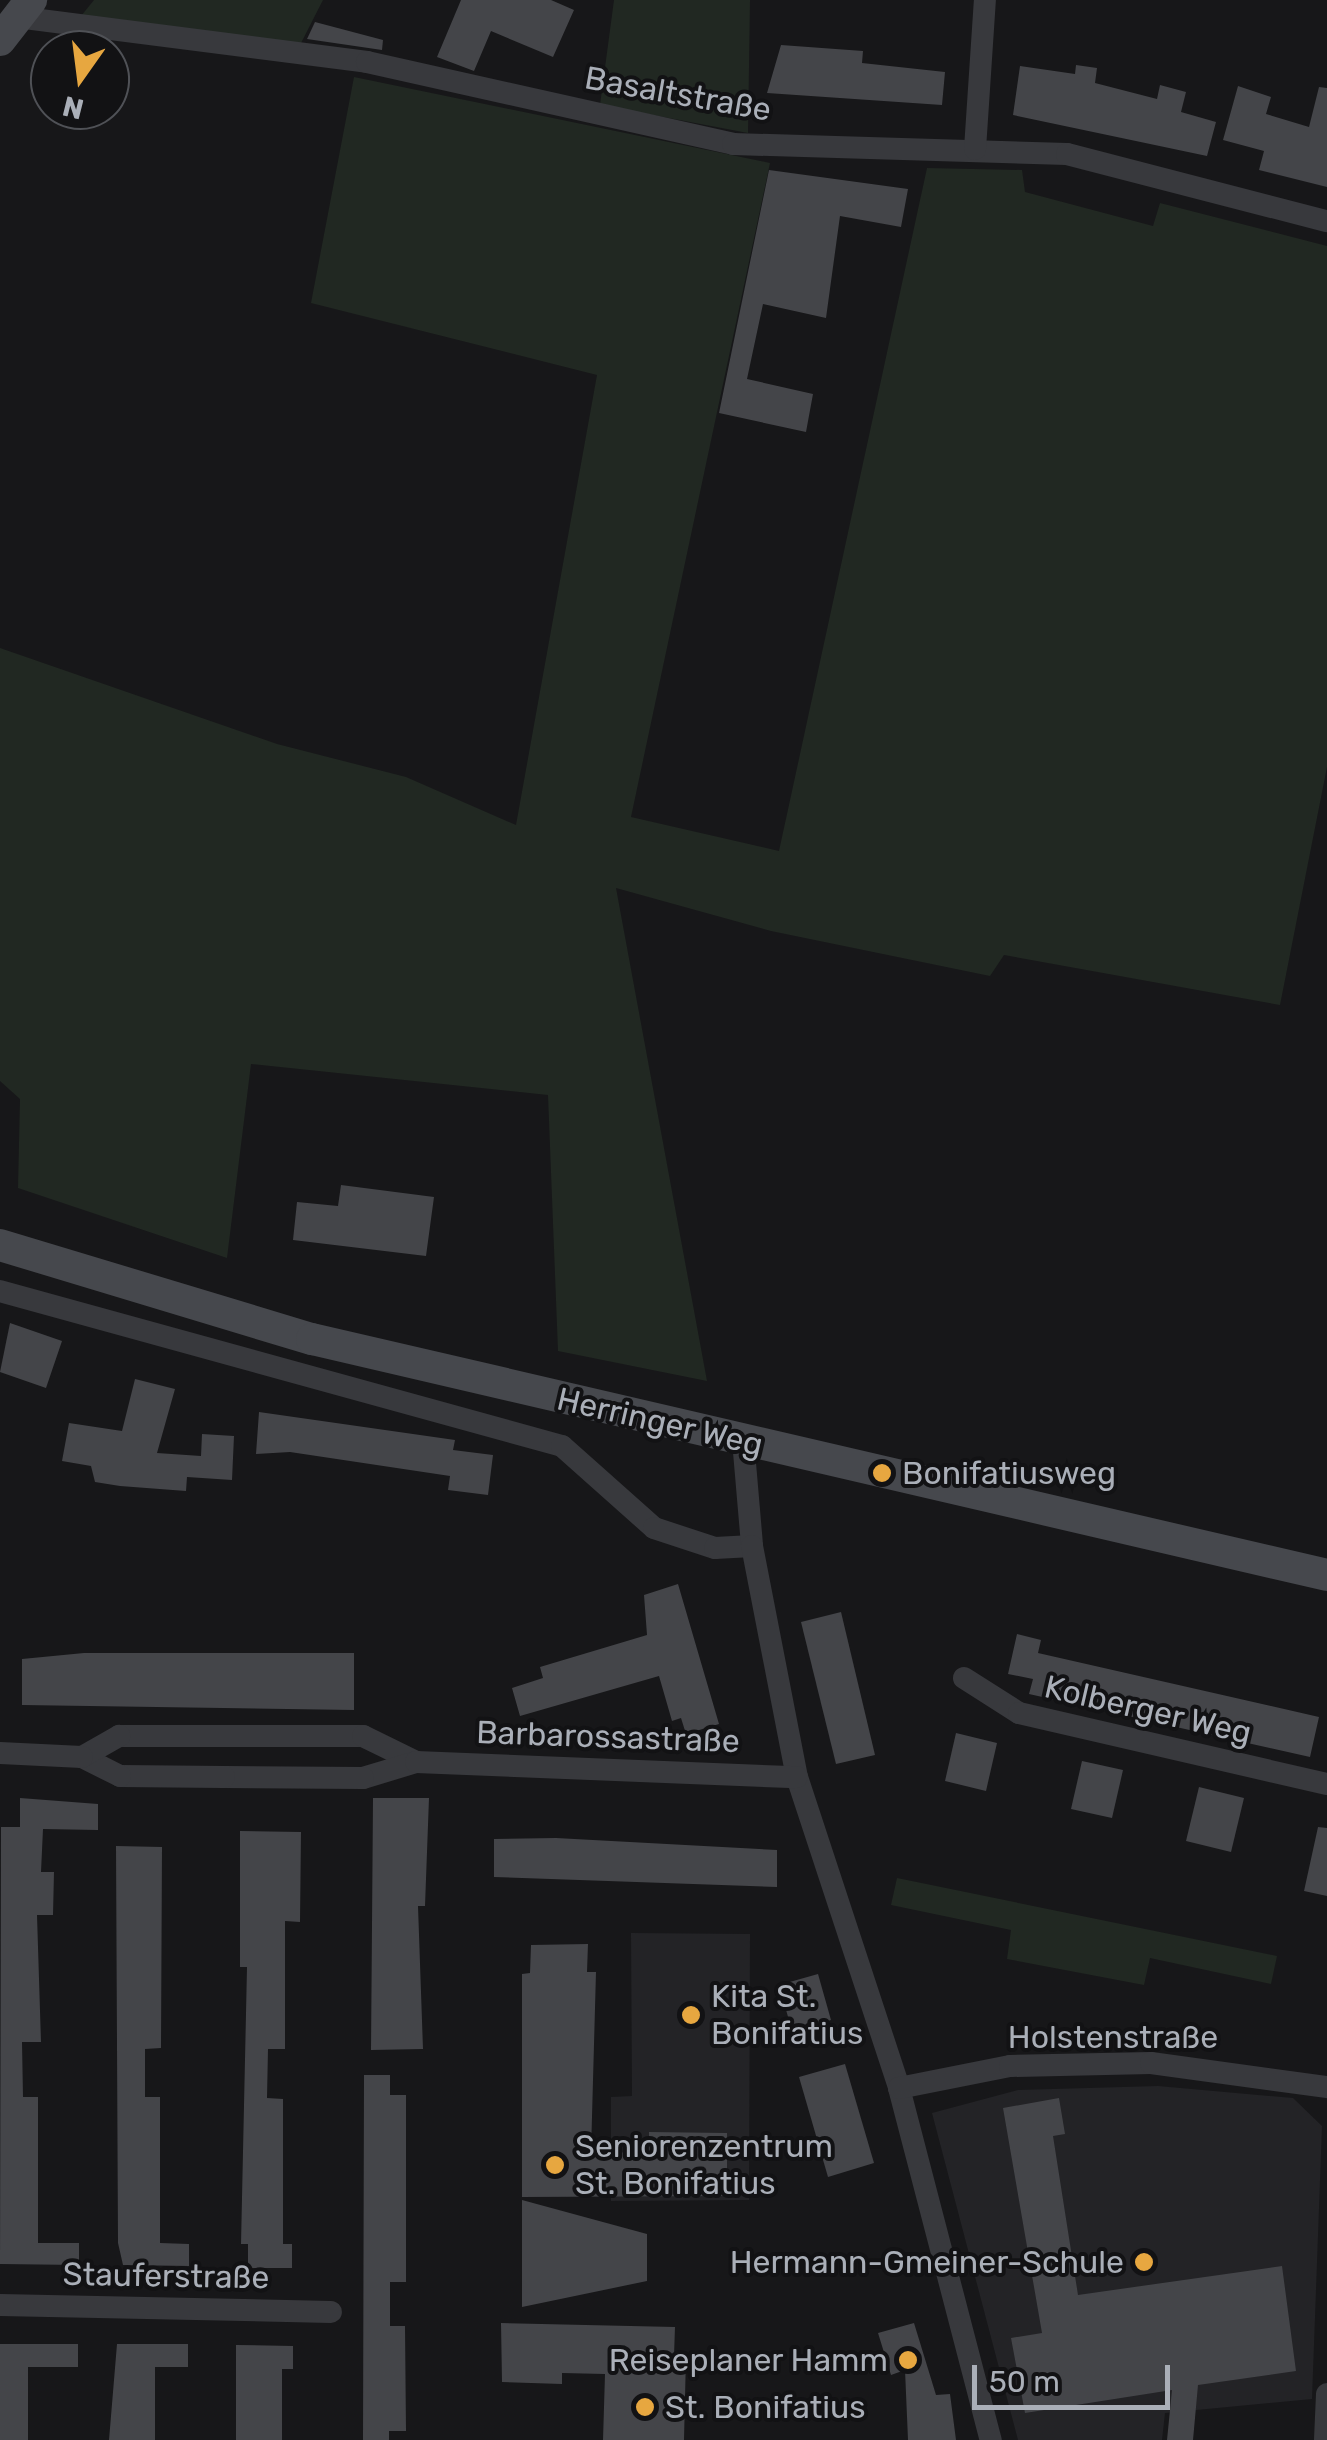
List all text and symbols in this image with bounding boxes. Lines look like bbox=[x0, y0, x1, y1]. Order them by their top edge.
north arrow bbox=[30, 30, 130, 130]
street label: Basaltstraße bbox=[582, 59, 774, 129]
text: N bbox=[59, 89, 87, 126]
street label: Herringer Weg bbox=[553, 1380, 767, 1464]
place label: Bonifatiusweg bbox=[902, 1454, 1116, 1492]
marker: Bonifatiusweg bbox=[871, 1462, 893, 1484]
street label: Kolberger Weg bbox=[1040, 1667, 1256, 1753]
street label: Barbarossastraße bbox=[476, 1713, 740, 1761]
place label: Kita St. Bonifatius bbox=[711, 1978, 863, 2053]
marker: Kita St. Bonifatius bbox=[680, 2004, 702, 2026]
street label: Holstenstraße bbox=[1008, 2018, 1218, 2056]
place label: Seniorenzentrum St. Bonifatius bbox=[575, 2128, 833, 2203]
marker: Seniorenzentrum St. Bonifatius bbox=[544, 2154, 566, 2176]
place label: Hermann-Gmeiner-Schule bbox=[730, 2243, 1124, 2281]
marker: Hermann-Gmeiner-Schule bbox=[1133, 2251, 1155, 2273]
street label: Stauferstraße bbox=[62, 2255, 270, 2297]
place label: Reiseplaner Hamm bbox=[608, 2341, 888, 2379]
scale bar bbox=[977, 2345, 1174, 2407]
marker: Reiseplaner Hamm bbox=[897, 2349, 919, 2371]
text: 50 m bbox=[989, 2364, 1060, 2400]
place label: St. Bonifatius bbox=[665, 2388, 866, 2426]
marker: St. Bonifatius bbox=[634, 2396, 656, 2418]

